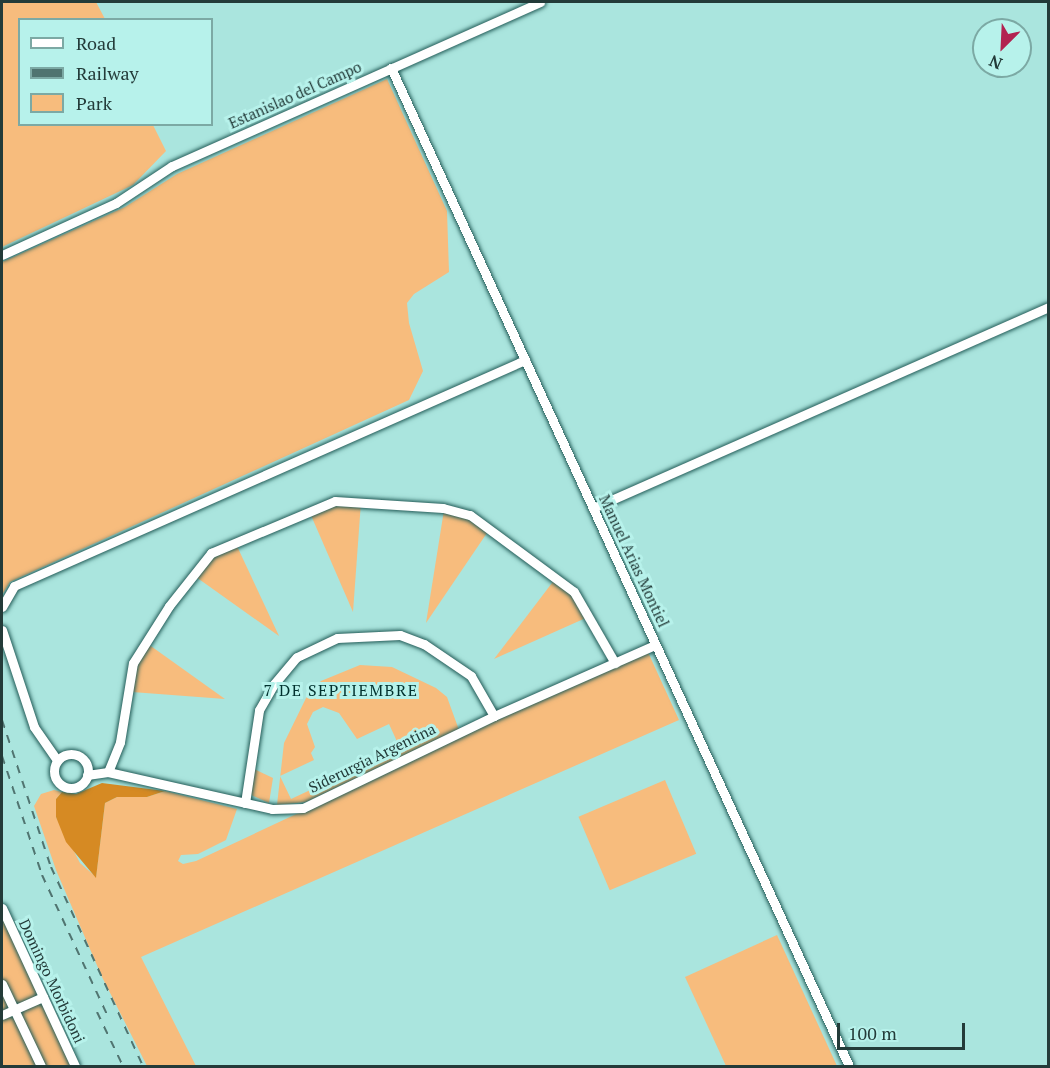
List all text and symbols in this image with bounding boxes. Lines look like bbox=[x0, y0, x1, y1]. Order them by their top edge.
legend bbox=[18, 18, 213, 126]
north arrow bbox=[972, 18, 1032, 78]
text: Road bbox=[76, 31, 116, 55]
text: N bbox=[985, 50, 1006, 75]
street label: Estanislao del Campo bbox=[226, 58, 364, 132]
text: Railway bbox=[76, 61, 139, 85]
text: Park bbox=[76, 91, 112, 115]
street label: Manuel Arias Montiel bbox=[595, 492, 673, 630]
district label: 7 DE SEPTIEMBRE bbox=[264, 680, 418, 700]
street label: Siderurgia Argentina bbox=[306, 719, 438, 797]
street label: Domingo Morbidoni bbox=[15, 916, 89, 1046]
scale bar bbox=[840, 1011, 968, 1049]
text: 100 m bbox=[848, 1021, 897, 1045]

